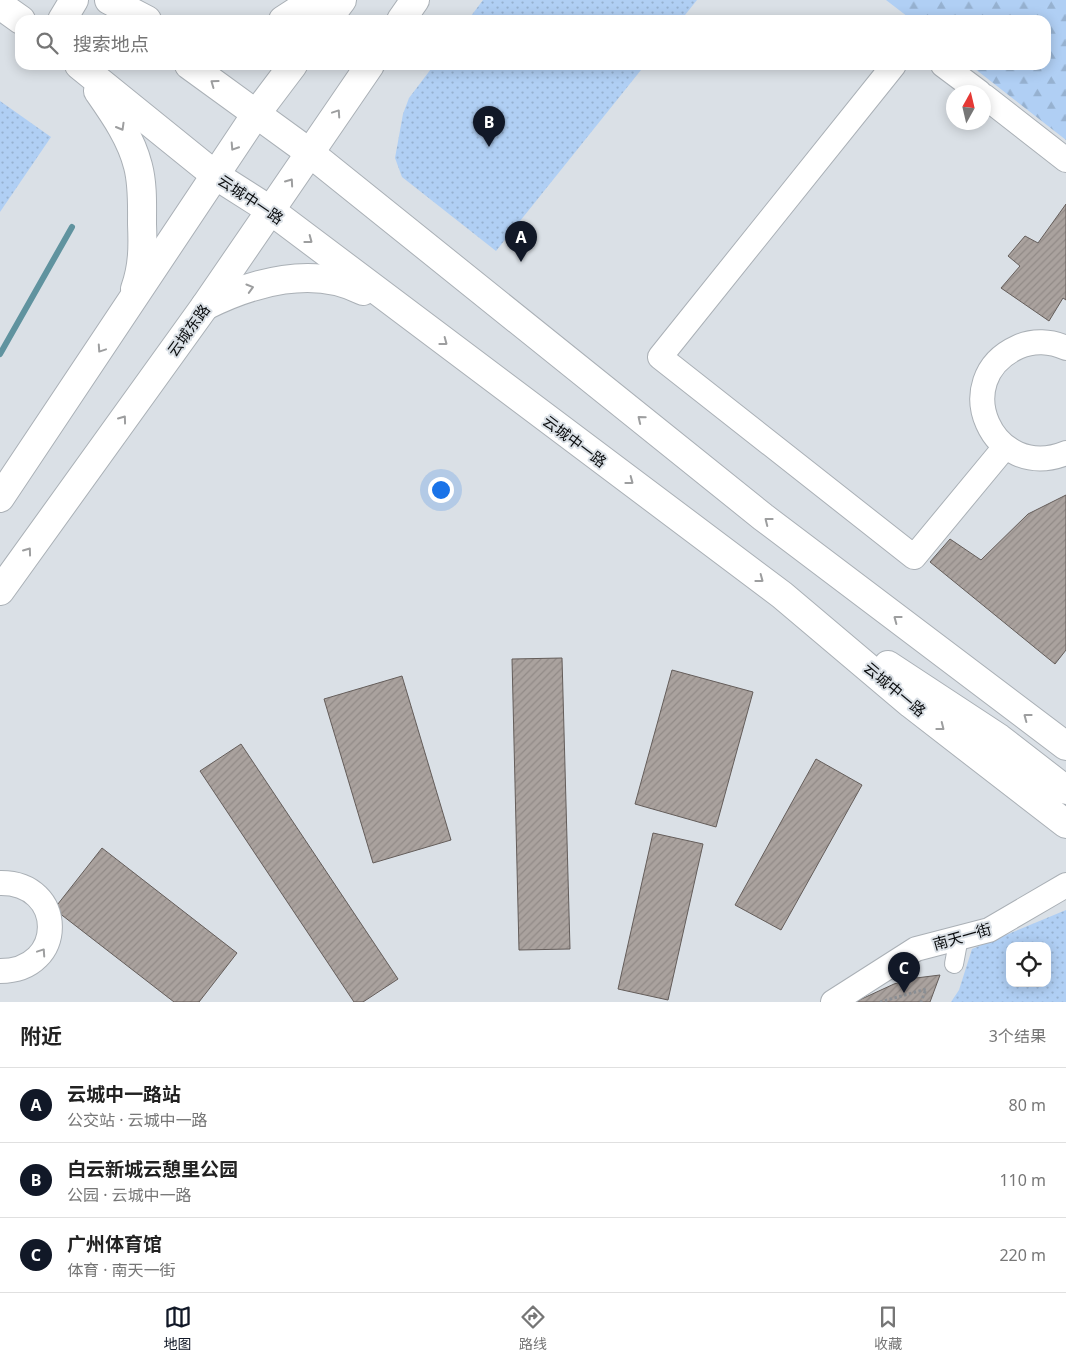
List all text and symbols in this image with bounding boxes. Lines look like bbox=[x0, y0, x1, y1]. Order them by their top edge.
search box bbox=[15, 15, 1051, 70]
icon: search bbox=[33, 29, 61, 57]
text: 搜索地点 bbox=[73, 31, 149, 57]
one-way arrow bbox=[210, 80, 220, 89]
north arrow bbox=[946, 85, 991, 130]
pin: B bbox=[473, 106, 505, 147]
one-way arrow bbox=[331, 109, 340, 119]
one-way arrow bbox=[115, 121, 125, 130]
one-way arrow bbox=[231, 142, 240, 151]
street label: 云城中一路 bbox=[214, 170, 288, 228]
one-way arrow bbox=[284, 178, 293, 187]
pin: A bbox=[505, 221, 537, 262]
one-way arrow bbox=[303, 234, 313, 243]
one-way arrow bbox=[246, 283, 254, 293]
street label: 云城东路 bbox=[162, 300, 214, 360]
one-way arrow bbox=[438, 336, 448, 345]
one-way arrow bbox=[98, 343, 107, 353]
street label: 云城中一路 bbox=[539, 410, 611, 472]
one-way arrow bbox=[118, 416, 126, 425]
one-way arrow bbox=[638, 417, 647, 425]
one-way arrow bbox=[624, 476, 633, 484]
your location bbox=[428, 477, 454, 503]
one-way arrow bbox=[765, 518, 774, 526]
one-way arrow bbox=[23, 548, 31, 557]
one-way arrow bbox=[754, 573, 763, 581]
one-way arrow bbox=[894, 617, 903, 625]
street label: 云城中一路 bbox=[860, 657, 930, 721]
one-way arrow bbox=[1023, 714, 1033, 723]
one-way arrow bbox=[935, 721, 945, 730]
street label: 南天一街 bbox=[930, 918, 994, 954]
map controls bbox=[1006, 942, 1051, 987]
button: locate bbox=[1006, 942, 1051, 987]
one-way arrow bbox=[36, 948, 45, 958]
pin: C bbox=[888, 952, 920, 993]
text: 附近 bbox=[20, 1022, 62, 1050]
text: 3个结果 bbox=[989, 1025, 1046, 1047]
text: 云城中一路站 bbox=[67, 1081, 181, 1107]
text: A bbox=[30, 1094, 42, 1116]
text: 80 m bbox=[1009, 1094, 1046, 1116]
text: 公交站 · 云城中一路 bbox=[67, 1109, 208, 1131]
text: 白云新城云憩里公园 bbox=[67, 1156, 238, 1182]
text: B bbox=[31, 1169, 41, 1191]
text: 110 m bbox=[999, 1169, 1046, 1191]
text: 公园 · 云城中一路 bbox=[67, 1184, 192, 1206]
text: 广州体育馆 bbox=[67, 1231, 162, 1257]
text: C bbox=[31, 1244, 41, 1266]
text: 220 m bbox=[999, 1244, 1046, 1266]
text: 体育 · 南天一街 bbox=[67, 1259, 176, 1281]
tab: 地图 bbox=[164, 1303, 192, 1353]
tab: 路线 bbox=[519, 1303, 547, 1353]
tab: 收藏 bbox=[874, 1303, 902, 1353]

